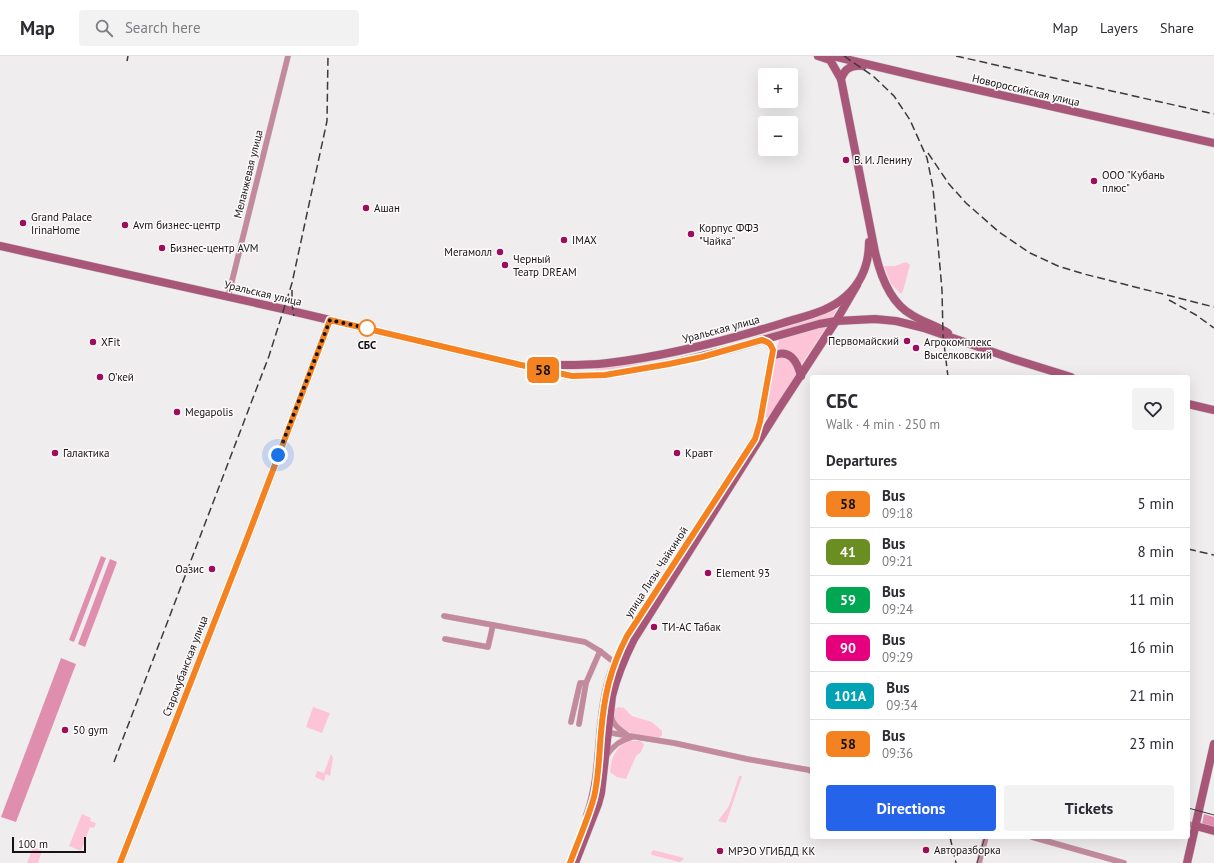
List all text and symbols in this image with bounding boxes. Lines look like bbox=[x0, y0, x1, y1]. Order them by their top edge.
search box bbox=[79, 10, 359, 46]
text: Map bbox=[20, 16, 55, 40]
icon: search bbox=[93, 17, 115, 39]
text: Search here bbox=[125, 18, 201, 37]
text: Map bbox=[1052, 19, 1078, 37]
text: Layers bbox=[1100, 19, 1138, 37]
text: Share bbox=[1160, 19, 1194, 37]
map controls bbox=[758, 68, 798, 156]
button: + bbox=[758, 68, 798, 108]
street label: Новороссийская улица bbox=[971, 71, 1081, 109]
button: − bbox=[758, 116, 798, 156]
street label: Меланжевая улица bbox=[230, 128, 266, 220]
place label: В. И. Ленину bbox=[854, 153, 913, 167]
marker: В. И. Ленину bbox=[841, 155, 851, 165]
place label: ООО "Кубань плюс" bbox=[1102, 168, 1165, 195]
marker: ООО "Кубань плюс" bbox=[1089, 176, 1099, 186]
place label: Ашан bbox=[374, 201, 400, 215]
marker: Ашан bbox=[361, 203, 371, 213]
place label: Grand Palace IrinaHome bbox=[31, 210, 92, 237]
marker: Grand Palace IrinaHome bbox=[18, 218, 28, 228]
place label: Avm бизнес-центр bbox=[133, 218, 221, 232]
marker: Avm бизнес-центр bbox=[120, 220, 130, 230]
place label: Корпус ФФЗ "Чайка" bbox=[699, 221, 759, 248]
marker: Корпус ФФЗ "Чайка" bbox=[686, 229, 696, 239]
place label: IMAX bbox=[572, 233, 597, 247]
marker: IMAX bbox=[559, 235, 569, 245]
place label: Бизнес-центр AVM bbox=[170, 241, 258, 255]
marker: Бизнес-центр AVM bbox=[157, 243, 167, 253]
place label: Мегамолл bbox=[444, 245, 492, 259]
marker: Мегамолл bbox=[495, 247, 505, 257]
place label: Черный Театр DREAM bbox=[513, 252, 577, 279]
marker: Черный Театр DREAM bbox=[500, 260, 510, 270]
street label: Уральская улица bbox=[223, 277, 303, 309]
street label: Уральская улица bbox=[681, 312, 761, 346]
marker: СБС bbox=[358, 319, 376, 337]
place label: Первомайский bbox=[828, 334, 899, 348]
place label: XFit bbox=[101, 335, 120, 349]
place label: Агрокомплекс Выселковский bbox=[924, 335, 992, 362]
marker: Первомайский bbox=[902, 336, 912, 346]
marker: XFit bbox=[88, 337, 98, 347]
place label: СБС bbox=[358, 338, 376, 352]
marker: Агрокомплекс Выселковский bbox=[911, 343, 921, 353]
line badge: 58 bbox=[525, 357, 561, 383]
text: 58 bbox=[535, 361, 551, 379]
place label: О’кей bbox=[108, 370, 134, 384]
marker: О’кей bbox=[95, 372, 105, 382]
button: heart bbox=[1132, 388, 1174, 430]
text: СБС bbox=[826, 389, 858, 413]
place label: Megapolis bbox=[185, 405, 234, 419]
marker: Megapolis bbox=[172, 407, 182, 417]
text: Walk · 4 min · 250 m bbox=[826, 416, 940, 433]
your location bbox=[268, 445, 288, 465]
place label: Галактика bbox=[63, 446, 109, 460]
place label: Кравт bbox=[685, 446, 714, 460]
marker: Галактика bbox=[50, 448, 60, 458]
marker: Кравт bbox=[672, 448, 682, 458]
text: Departures bbox=[826, 451, 897, 470]
text: Bus bbox=[882, 486, 905, 505]
text: 5 min bbox=[1137, 494, 1174, 513]
text: 58 bbox=[840, 495, 856, 513]
text: 09:18 bbox=[882, 505, 913, 522]
street label: улица Лизы Чайкиной bbox=[621, 524, 691, 620]
text: Bus bbox=[882, 534, 905, 553]
text: 8 min bbox=[1137, 542, 1174, 561]
text: 41 bbox=[840, 543, 856, 561]
text: 09:21 bbox=[882, 553, 913, 570]
place label: Оазис bbox=[175, 562, 204, 576]
marker: Оазис bbox=[207, 564, 217, 574]
place label: Element 93 bbox=[716, 566, 770, 580]
marker: Element 93 bbox=[703, 568, 713, 578]
text: Bus bbox=[882, 582, 905, 601]
text: 11 min bbox=[1129, 590, 1174, 609]
text: 59 bbox=[840, 591, 856, 609]
text: 09:24 bbox=[882, 601, 913, 618]
street label: Старокубанская улица bbox=[159, 614, 211, 718]
place label: ТИ-АС Табак bbox=[662, 620, 721, 634]
marker: ТИ-АС Табак bbox=[649, 622, 659, 632]
text: Bus bbox=[882, 630, 905, 649]
text: 16 min bbox=[1129, 638, 1174, 657]
text: 90 bbox=[840, 639, 856, 657]
text: 09:29 bbox=[882, 649, 913, 666]
text: Bus bbox=[886, 678, 910, 697]
text: 21 min bbox=[1129, 686, 1174, 705]
text: 101А bbox=[834, 687, 866, 705]
text: 09:34 bbox=[886, 697, 917, 714]
place label: 50 gym bbox=[73, 723, 108, 737]
marker: 50 gym bbox=[60, 725, 70, 735]
text: Bus bbox=[882, 726, 905, 745]
text: 23 min bbox=[1129, 734, 1174, 753]
text: 58 bbox=[840, 735, 856, 753]
text: 09:36 bbox=[882, 745, 913, 762]
button: Directions bbox=[826, 785, 996, 831]
button: Tickets bbox=[1004, 785, 1174, 831]
scale bar bbox=[12, 835, 86, 854]
text: 100 m bbox=[18, 837, 48, 851]
place label: Авторазборка bbox=[934, 843, 1001, 857]
place label: МРЭО УГИБДД КК bbox=[728, 844, 815, 858]
marker: Авторазборка bbox=[921, 845, 931, 855]
marker: МРЭО УГИБДД КК bbox=[715, 846, 725, 856]

